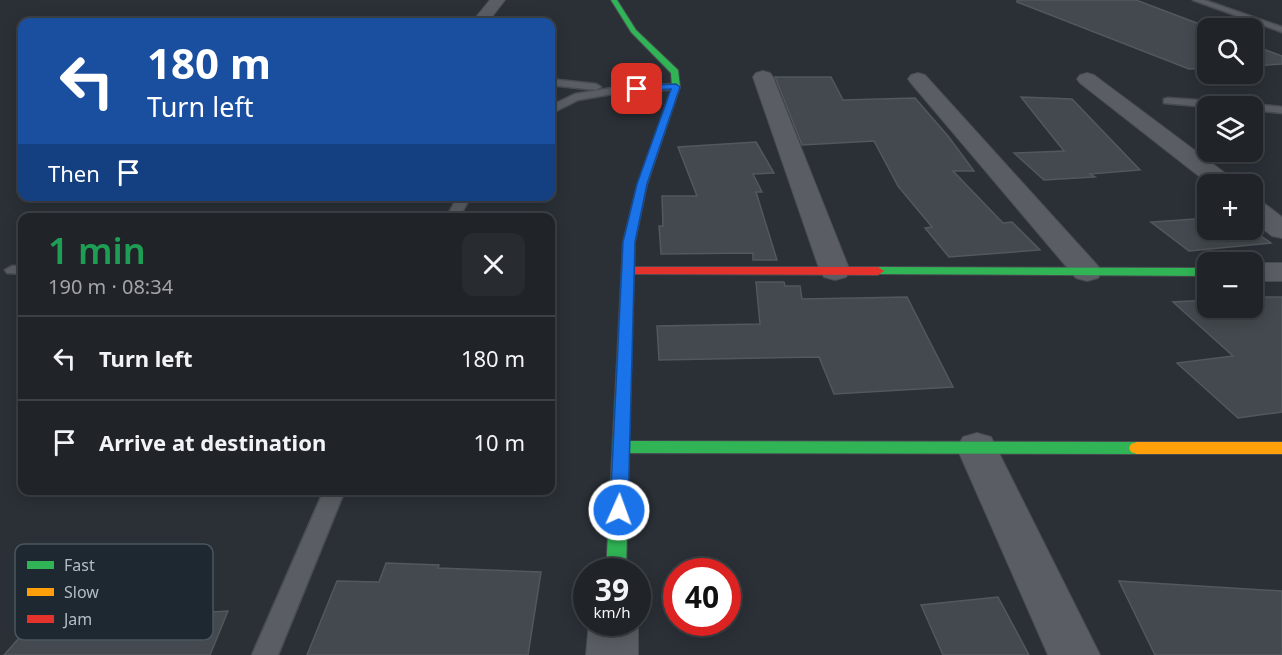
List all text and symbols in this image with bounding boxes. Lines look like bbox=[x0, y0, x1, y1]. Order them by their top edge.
map controls bbox=[1197, 18, 1263, 318]
button: search bbox=[1197, 18, 1263, 84]
text: 180 m bbox=[147, 34, 271, 91]
icon: left bbox=[48, 42, 126, 120]
pin bbox=[611, 63, 662, 114]
icon: arrive bbox=[620, 72, 653, 105]
text: Turn left bbox=[147, 88, 253, 125]
button: layers bbox=[1197, 96, 1263, 162]
icon: arrive bbox=[112, 156, 145, 189]
text: Then bbox=[48, 158, 100, 188]
button: + bbox=[1197, 174, 1263, 240]
text: 1 min bbox=[48, 226, 146, 275]
button: close bbox=[462, 233, 525, 296]
button: − bbox=[1197, 252, 1263, 318]
text: 190 m · 08:34 bbox=[48, 273, 173, 300]
icon: left bbox=[48, 342, 81, 375]
text: Turn left bbox=[99, 343, 193, 373]
text: 180 m bbox=[461, 343, 525, 373]
icon: arrive bbox=[48, 426, 81, 459]
text: Arrive at destination bbox=[99, 427, 326, 457]
text: 10 m bbox=[474, 427, 525, 457]
position arrow bbox=[587, 478, 651, 542]
legend bbox=[15, 544, 213, 640]
text: Fast bbox=[64, 554, 95, 576]
speed limit sign: 40 bbox=[663, 558, 741, 636]
text: 39 bbox=[595, 569, 629, 610]
text: Slow bbox=[64, 581, 99, 603]
text: km/h bbox=[594, 602, 630, 622]
text: Jam bbox=[62, 608, 92, 630]

